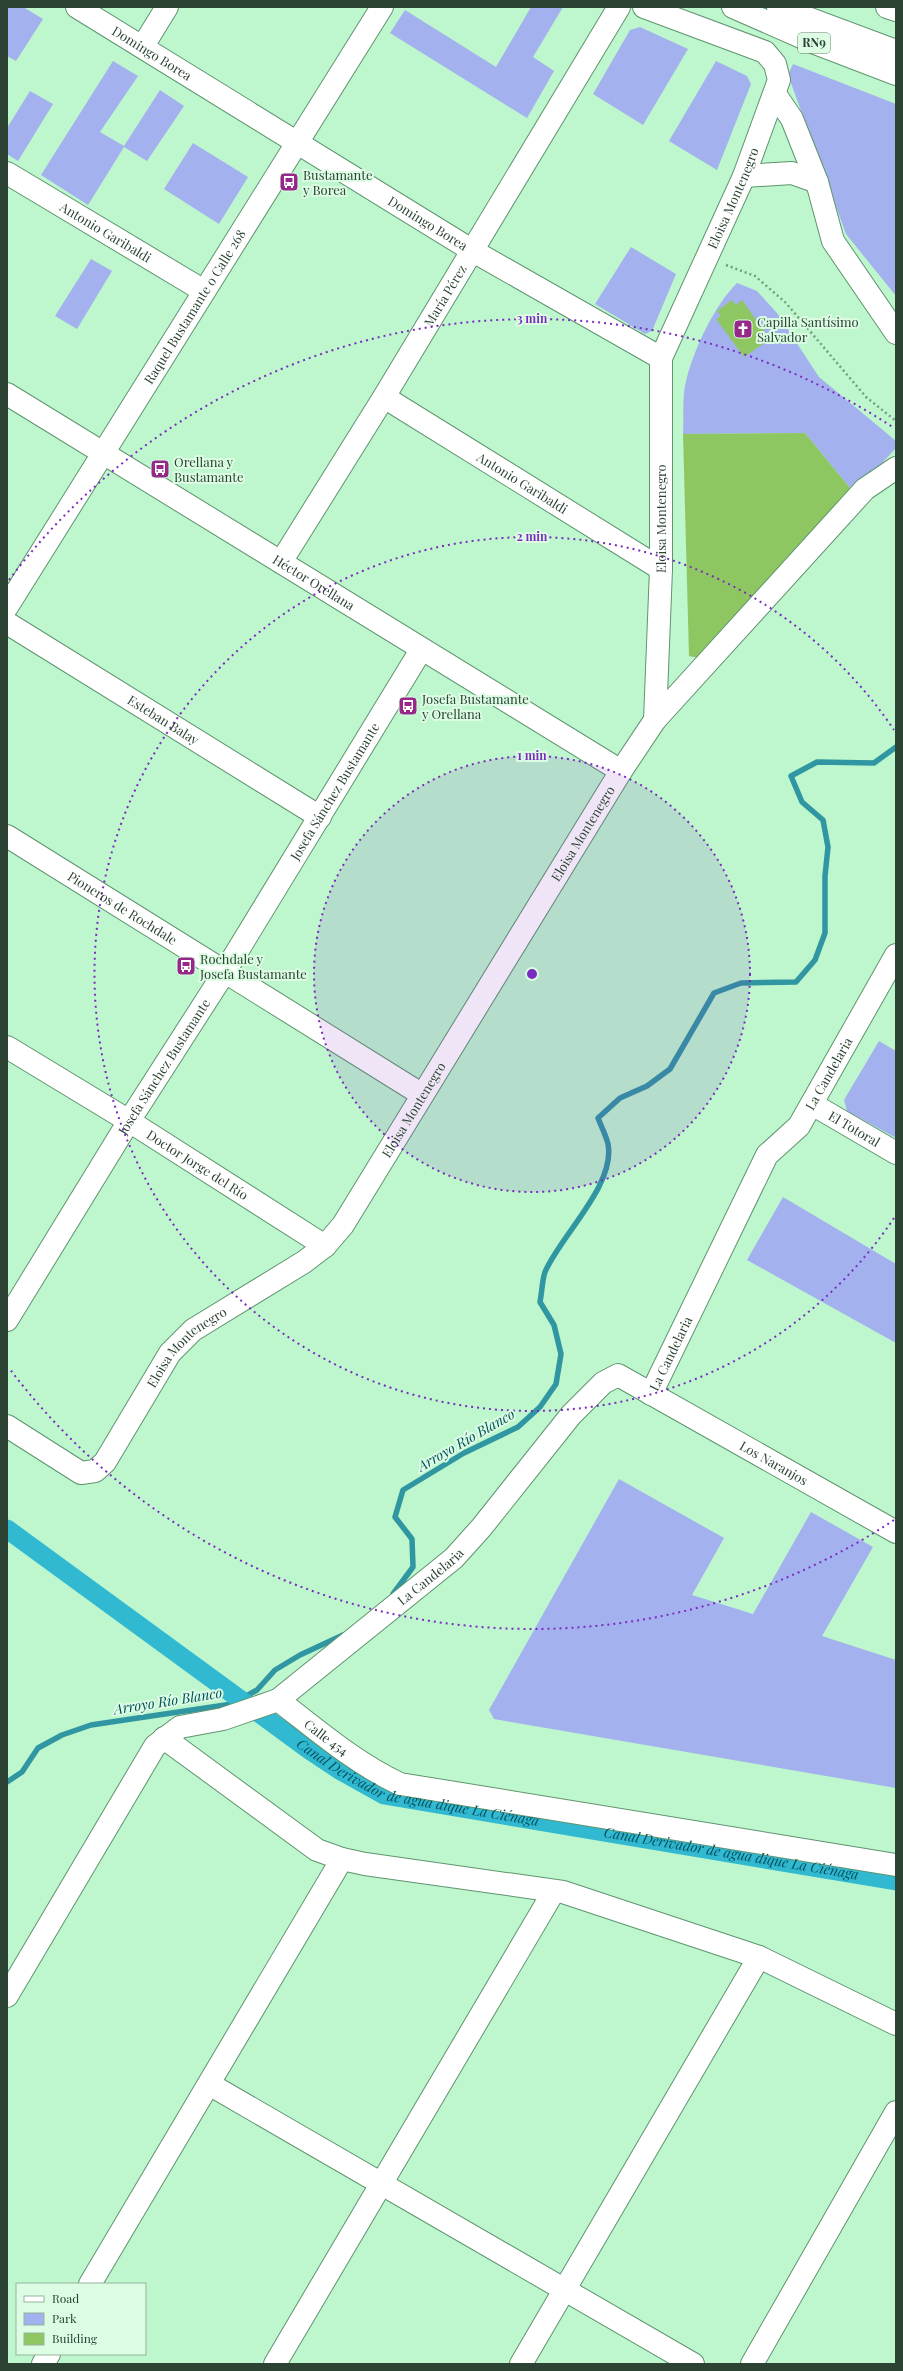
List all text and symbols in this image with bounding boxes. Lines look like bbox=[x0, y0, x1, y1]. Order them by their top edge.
street label: Domingo Borea bbox=[109, 22, 196, 84]
road number: RN9 bbox=[798, 33, 830, 53]
street label: Eloisa Montenegro bbox=[703, 145, 762, 251]
place label: Bustamante y Borea bbox=[302, 166, 373, 198]
bus stop icon: Bustamante y Borea bbox=[278, 171, 300, 193]
street label: Domingo Borea bbox=[385, 192, 471, 254]
street label: Antonio Garibaldi bbox=[56, 197, 155, 266]
street label: Raquel Bustamante o Calle 268 bbox=[140, 226, 249, 387]
street label: María Pérez bbox=[420, 261, 470, 329]
text: 3 min bbox=[517, 310, 548, 326]
place label: Capilla Santísimo Salvador bbox=[757, 313, 859, 345]
church icon: Capilla Santísimo Salvador bbox=[732, 318, 754, 340]
street label: Antonio Garibaldi bbox=[473, 447, 571, 517]
place label: Orellana y Bustamante bbox=[174, 453, 244, 485]
bus stop icon: Orellana y Bustamante bbox=[149, 458, 171, 480]
street label: Eloisa Montenegro bbox=[652, 464, 669, 573]
text: 2 min bbox=[517, 528, 548, 544]
street label: Héctor Orellana bbox=[270, 550, 359, 614]
place label: Josefa Bustamante y Orellana bbox=[421, 690, 529, 722]
street label: Esteban Balay bbox=[125, 691, 203, 748]
bus stop icon: Josefa Bustamante y Orellana bbox=[397, 695, 419, 717]
street label: Josefa Sánchez Bustamante bbox=[285, 719, 383, 864]
text: 1 min bbox=[517, 747, 547, 763]
street label: Eloisa Montenegro bbox=[547, 782, 618, 884]
street label: Pioneros de Rochdale bbox=[65, 867, 181, 948]
place label: Rochdale y Josefa Bustamante bbox=[199, 950, 307, 982]
bus stop icon: Rochdale y Josefa Bustamante bbox=[175, 955, 197, 977]
centre of rings bbox=[525, 967, 539, 981]
street label: Josefa Sánchez Bustamante bbox=[113, 995, 214, 1138]
street label: La Candelaria bbox=[801, 1034, 856, 1113]
street label: Eloisa Montenegro bbox=[377, 1059, 449, 1160]
street label: El Totoral bbox=[826, 1107, 884, 1150]
street label: Doctor Jorge del Río bbox=[144, 1126, 252, 1203]
street label: Eloisa Montenegro bbox=[142, 1303, 229, 1390]
street label: La Candelaria bbox=[645, 1313, 696, 1393]
water label: Arroyo Río Blanco bbox=[412, 1404, 518, 1476]
street label: Los Naranjos bbox=[737, 1437, 811, 1489]
street label: La Candelaria bbox=[394, 1544, 467, 1608]
water label: Arroyo Río Blanco bbox=[110, 1683, 224, 1719]
street label: Calle 454 bbox=[301, 1715, 352, 1759]
water label: Canal Derivador de agua dique La Ciénaga bbox=[293, 1734, 541, 1830]
water label: Canal Derivador de agua dique La Ciénaga bbox=[603, 1822, 860, 1884]
legend bbox=[16, 2283, 146, 2355]
text: Road bbox=[52, 2290, 79, 2306]
text: Park bbox=[52, 2310, 77, 2326]
text: Building bbox=[52, 2330, 98, 2346]

